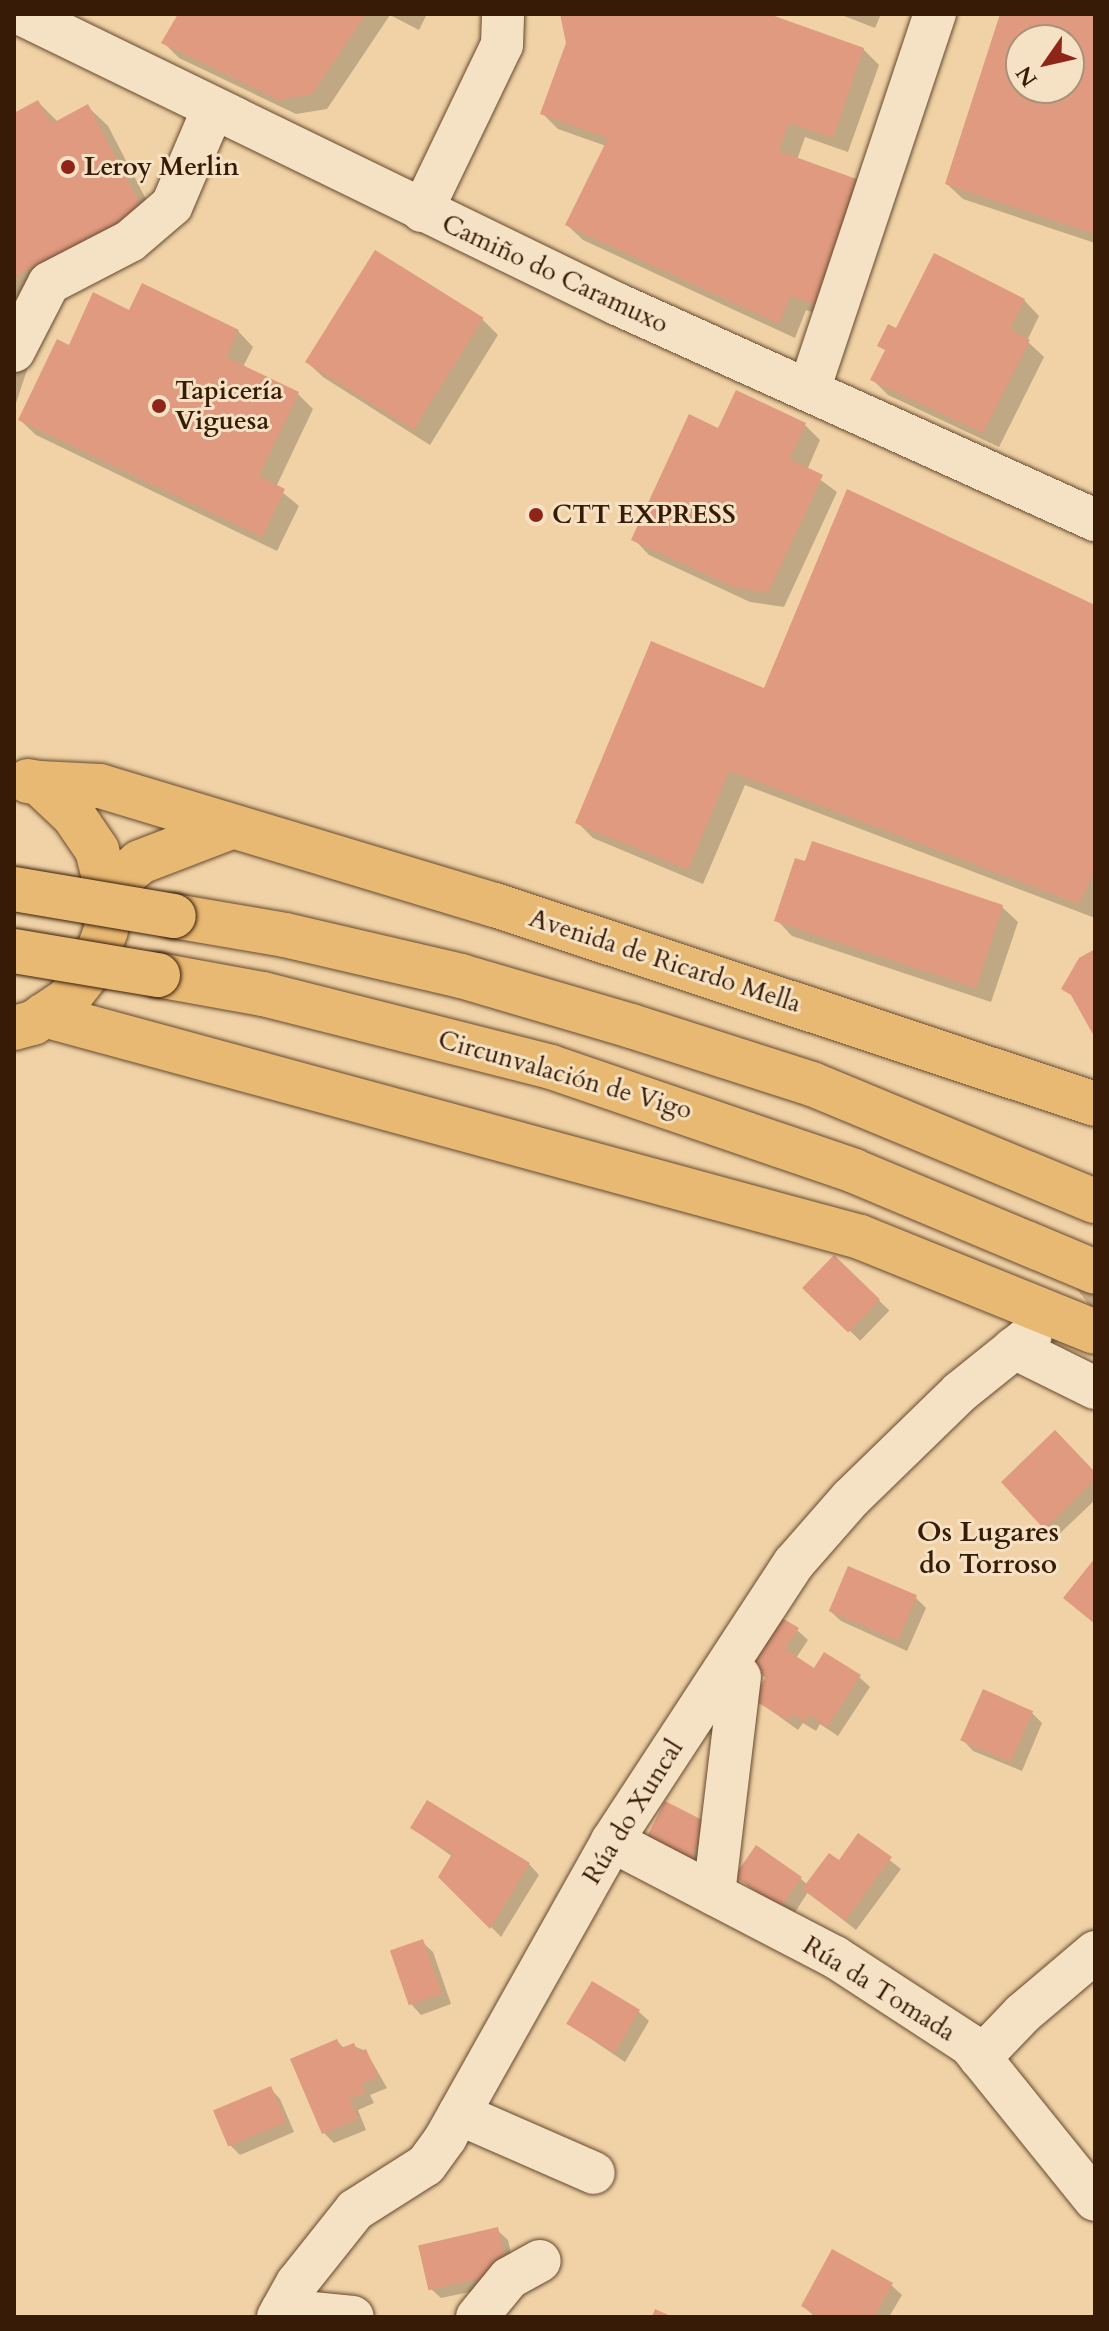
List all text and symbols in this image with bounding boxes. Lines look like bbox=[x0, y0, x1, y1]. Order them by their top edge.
north arrow bbox=[1005, 24, 1085, 104]
text: N bbox=[1009, 60, 1045, 93]
place label: Leroy Merlin bbox=[84, 151, 239, 183]
marker: Leroy Merlin bbox=[59, 158, 77, 176]
street label: Camiño do Caramuxo bbox=[437, 208, 673, 340]
place label: Tapicería Viguesa bbox=[175, 375, 283, 436]
marker: Tapicería Viguesa bbox=[150, 397, 168, 415]
place label: CTT EXPRESS bbox=[552, 499, 736, 531]
marker: CTT EXPRESS bbox=[527, 506, 545, 524]
street label: Avenida de Ricardo Mella bbox=[525, 902, 805, 1020]
street label: Circunvalación de Vigo bbox=[435, 1024, 695, 1126]
district label: Os Lugares do Torroso bbox=[917, 1515, 1059, 1581]
street label: Rúa do Xuncal bbox=[576, 1734, 690, 1890]
street label: Rúa da Tomada bbox=[797, 1930, 961, 2048]

